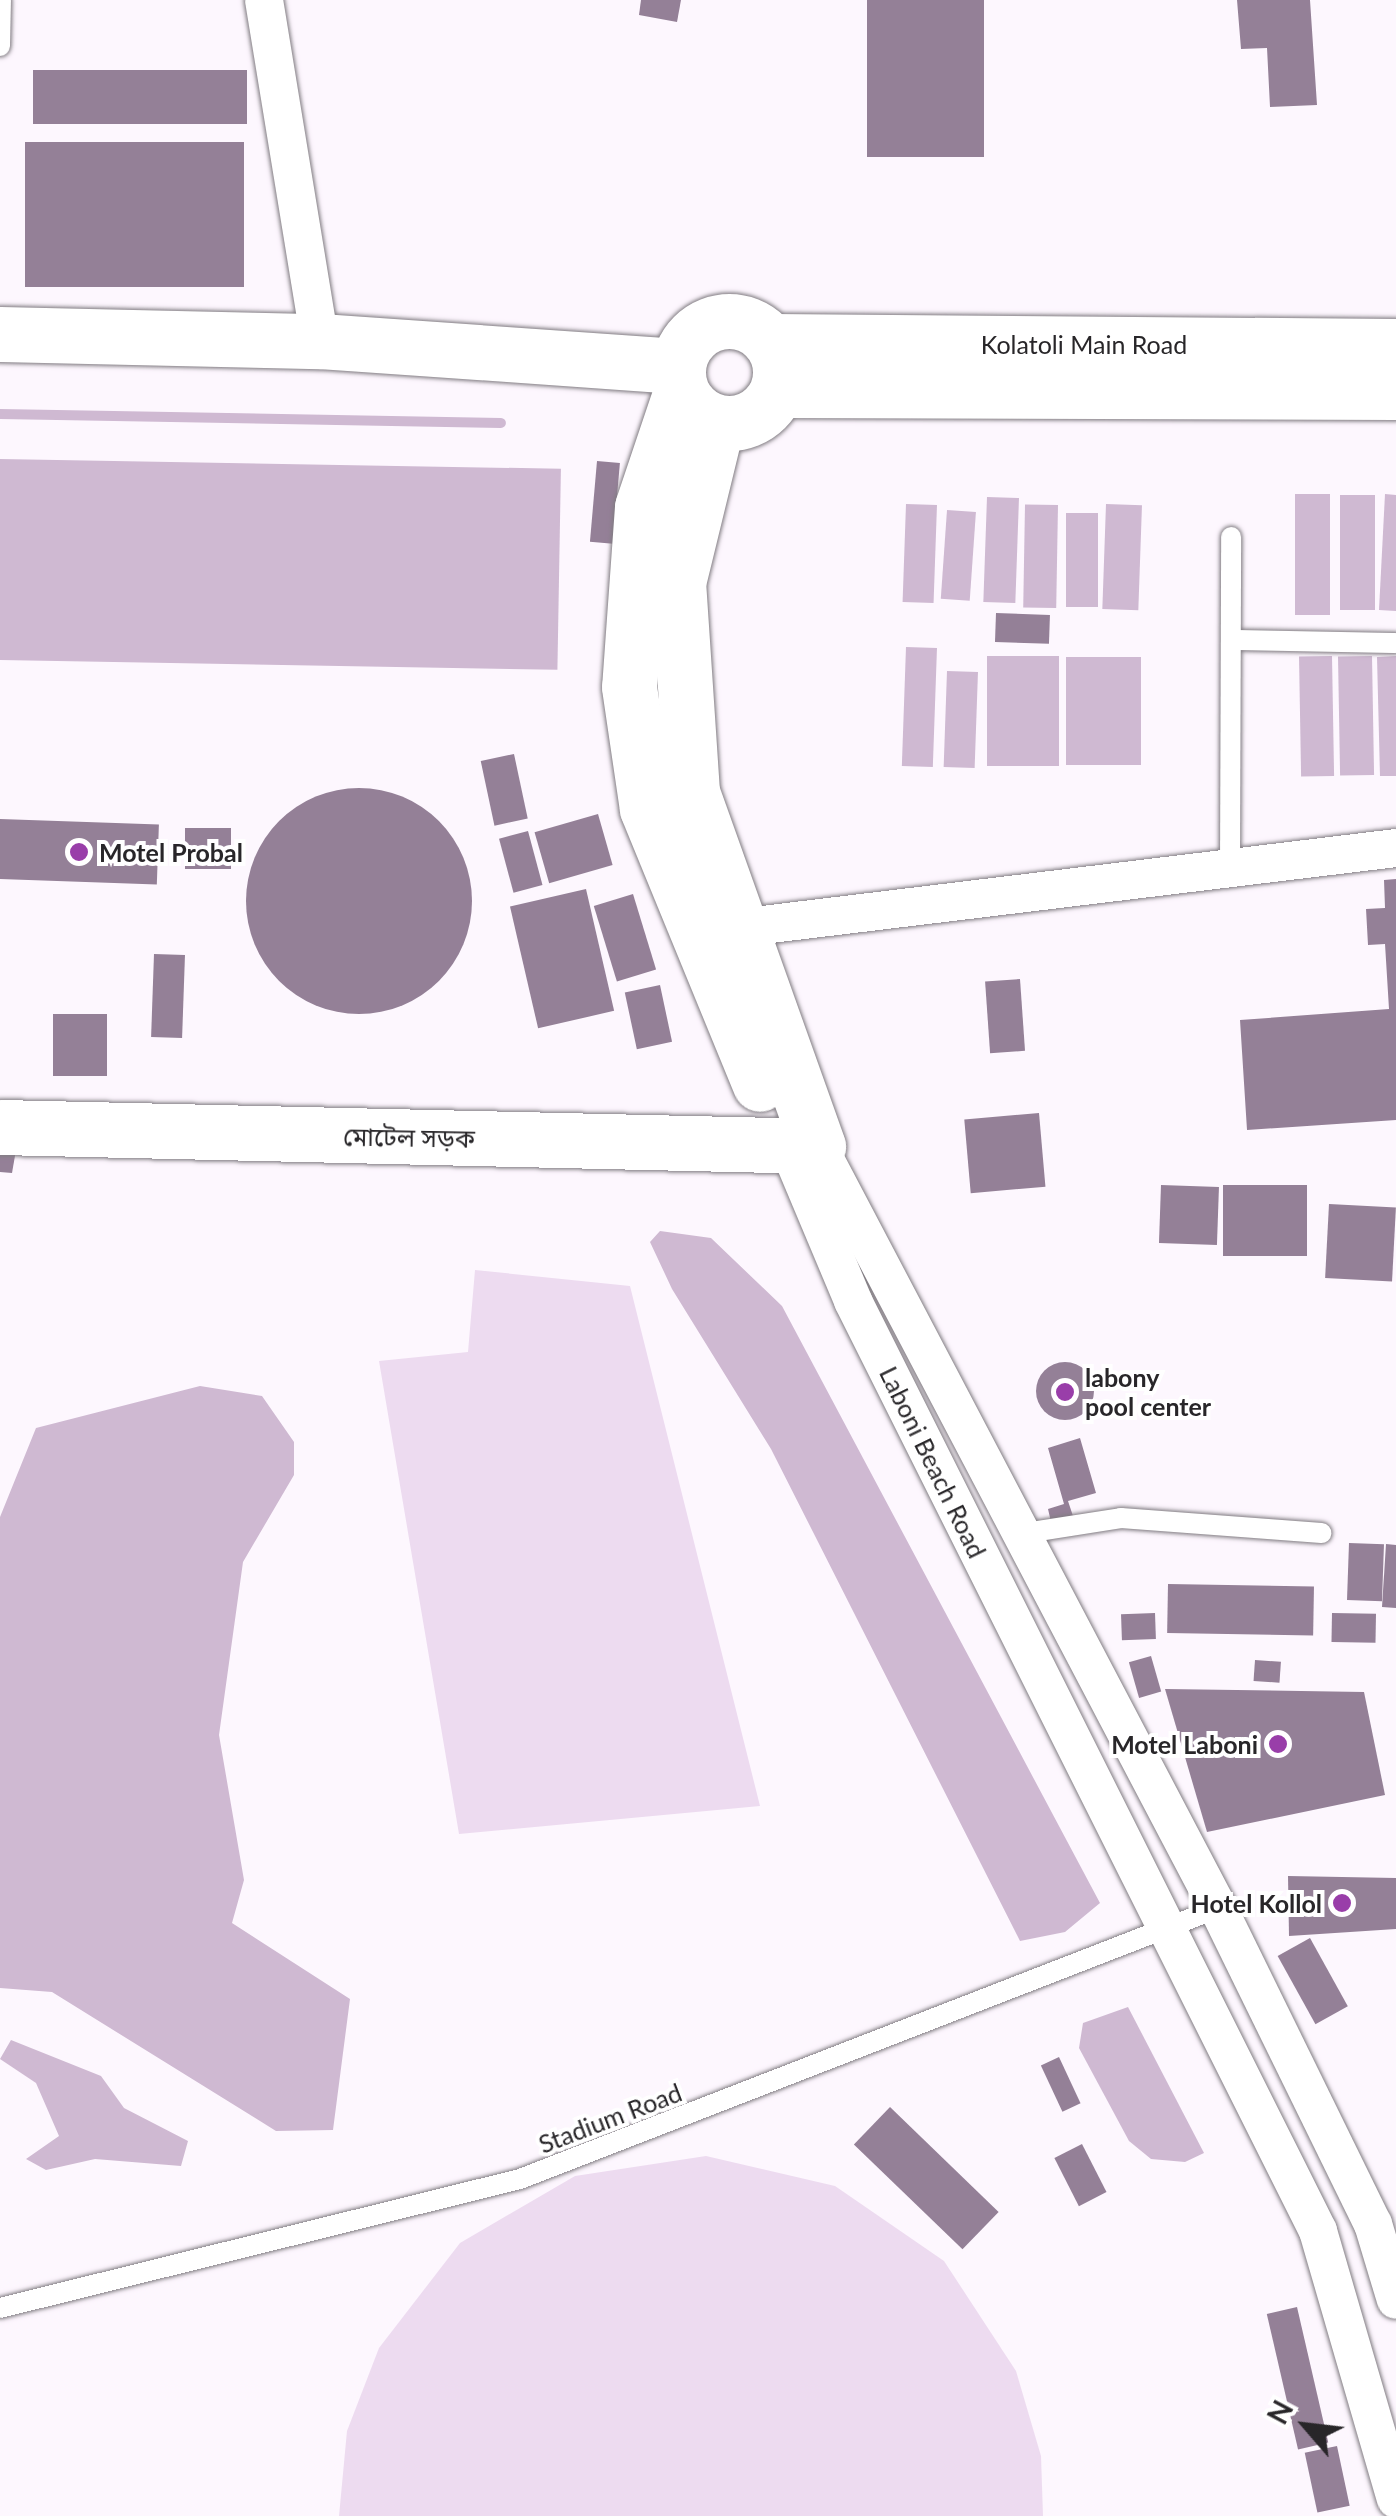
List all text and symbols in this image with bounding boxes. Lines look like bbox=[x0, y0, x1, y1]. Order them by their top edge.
street label: Kolatoli Main Road bbox=[981, 329, 1187, 359]
place label: Motel Probal bbox=[99, 837, 243, 867]
marker: Motel Probal bbox=[68, 841, 90, 863]
street label: মোটেল সড়ক bbox=[343, 1121, 475, 1153]
street label: Laboni Beach Road bbox=[874, 1361, 992, 1563]
place label: labony pool center bbox=[1085, 1363, 1211, 1422]
marker: labony pool center bbox=[1054, 1381, 1076, 1403]
place label: Motel Laboni bbox=[1111, 1729, 1258, 1759]
marker: Motel Laboni bbox=[1267, 1733, 1289, 1755]
place label: Hotel Kollol bbox=[1191, 1888, 1322, 1918]
marker: Hotel Kollol bbox=[1331, 1892, 1353, 1914]
street label: Stadium Road bbox=[534, 2077, 686, 2159]
north arrow bbox=[1256, 2376, 1356, 2476]
text: N bbox=[1259, 2394, 1300, 2429]

